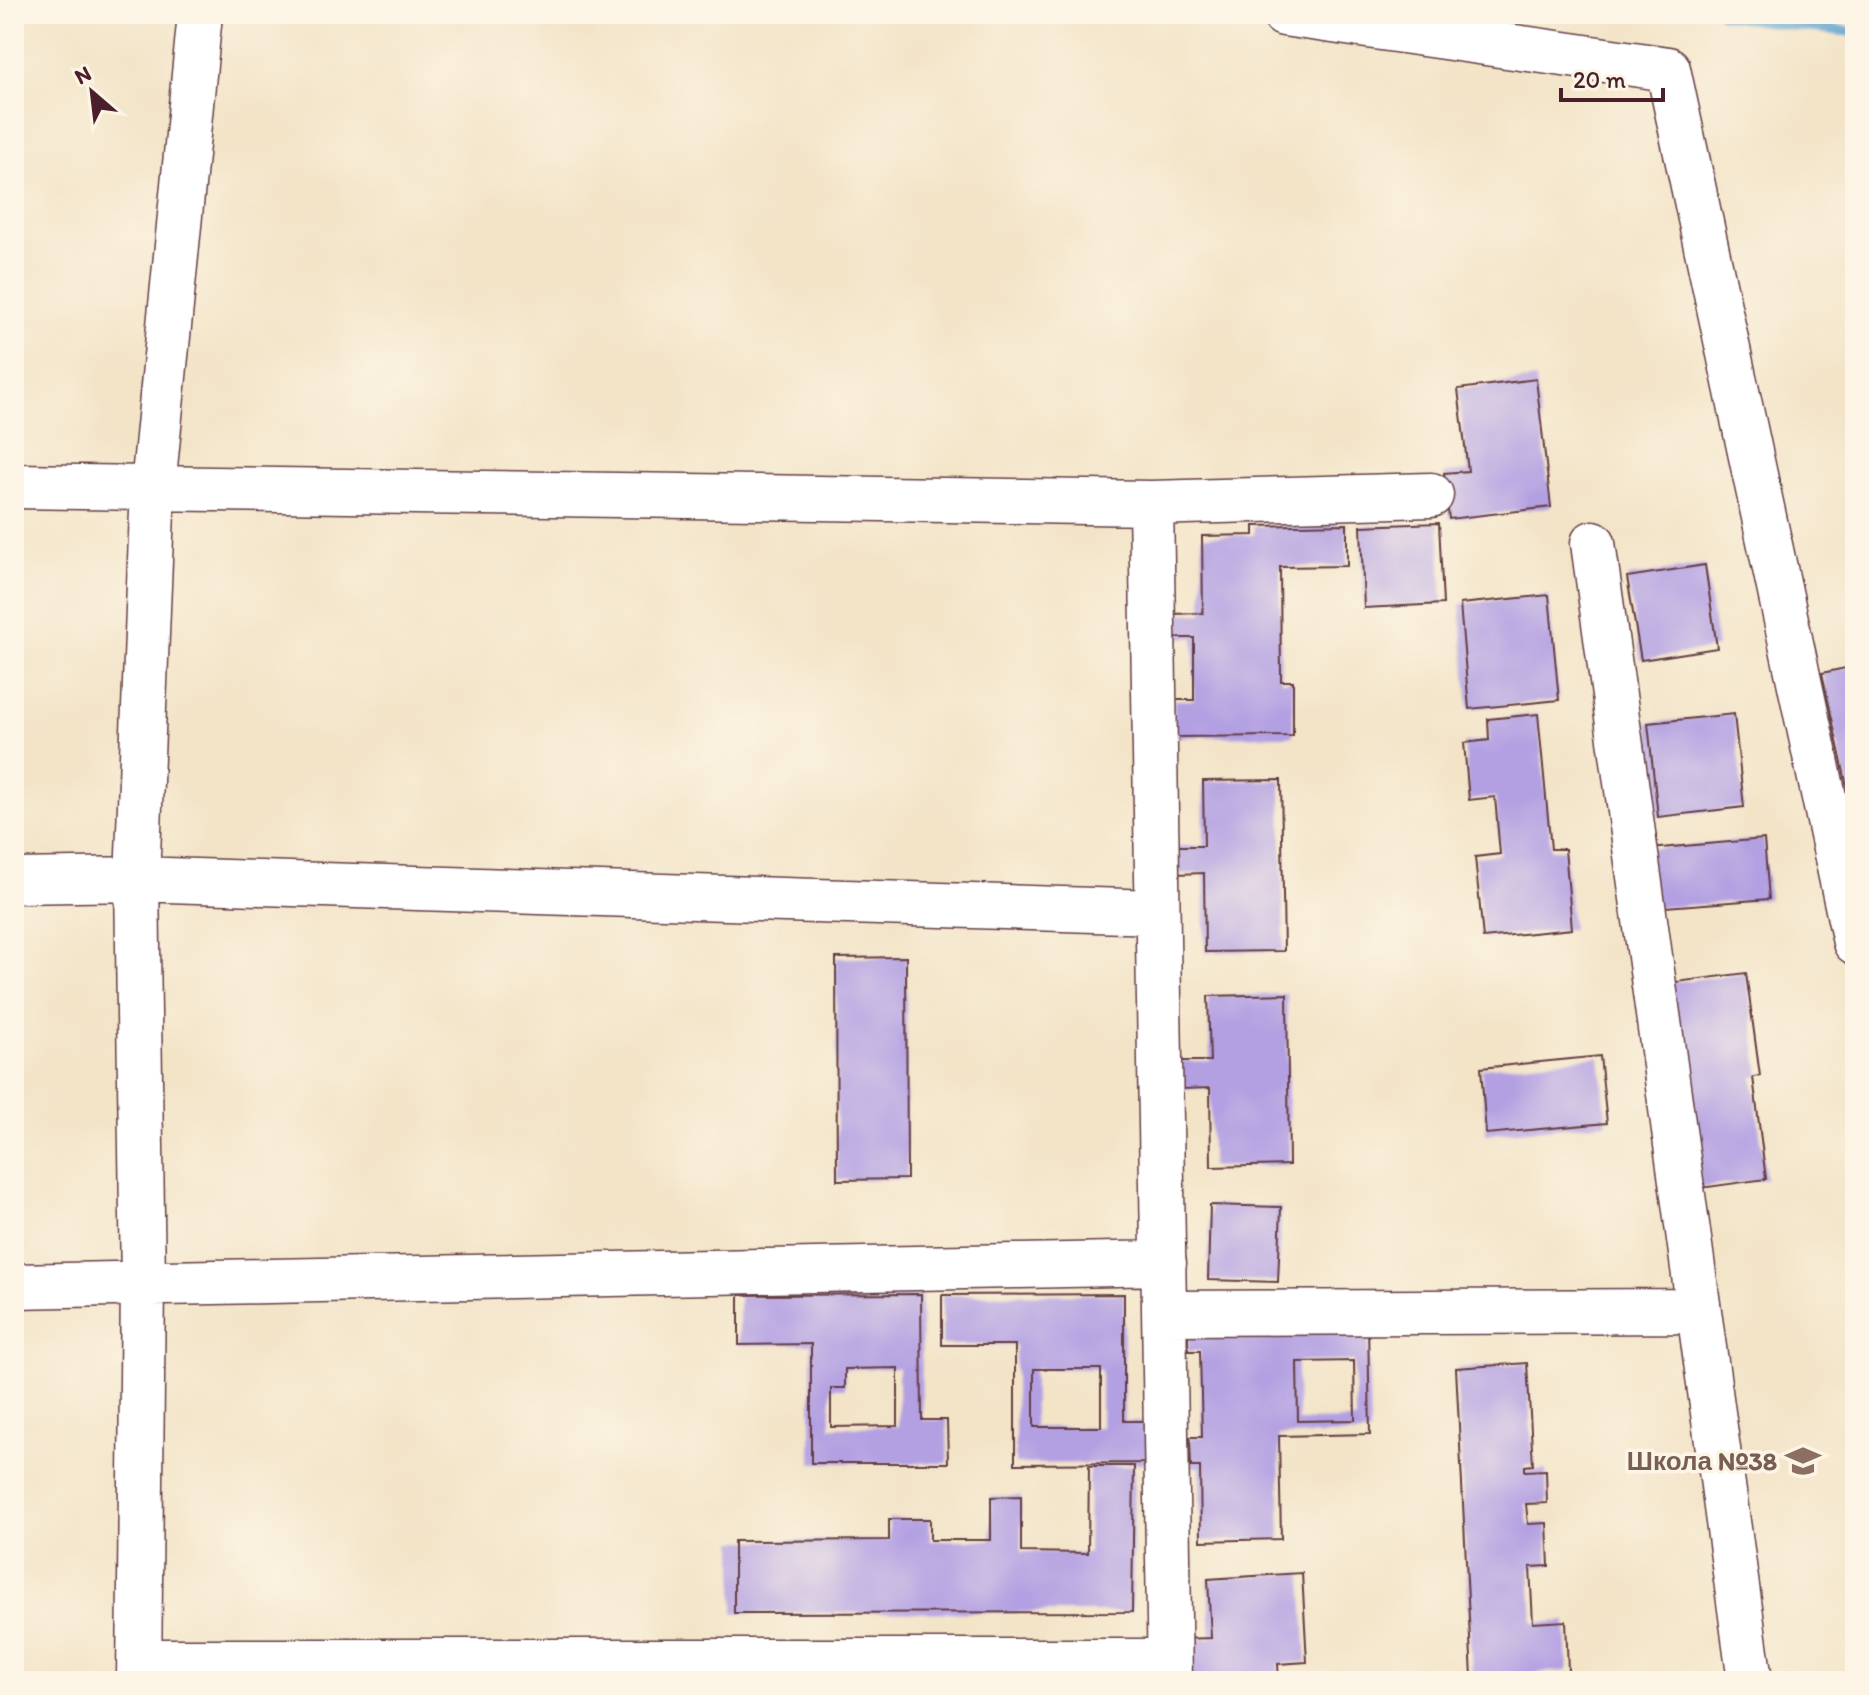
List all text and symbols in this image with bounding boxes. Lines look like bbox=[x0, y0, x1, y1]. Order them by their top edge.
north arrow bbox=[52, 52, 132, 132]
scale bar bbox=[1561, 52, 1663, 102]
text: N bbox=[70, 59, 96, 90]
text: 20 m bbox=[1573, 65, 1626, 94]
school or university icon: Школа №38 bbox=[1784, 1442, 1822, 1480]
place label: Школа №38 bbox=[1627, 1445, 1777, 1477]

